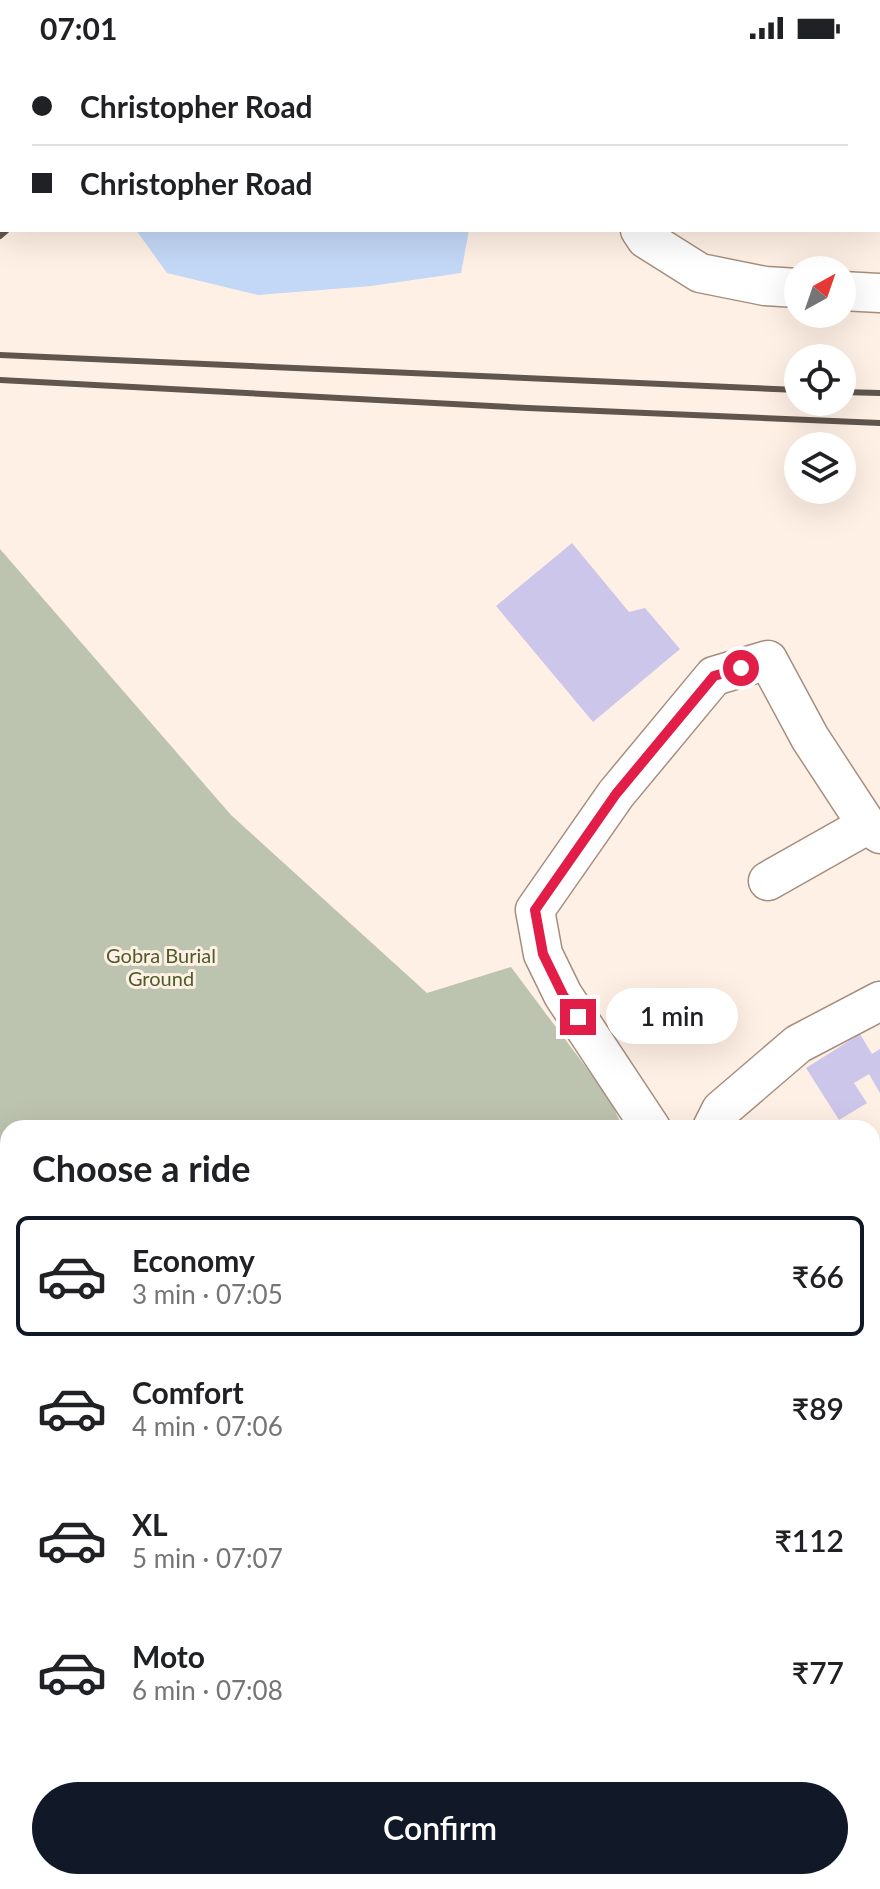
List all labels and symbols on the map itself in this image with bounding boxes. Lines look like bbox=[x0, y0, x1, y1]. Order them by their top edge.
north arrow bbox=[784, 256, 856, 328]
route start bbox=[723, 650, 759, 686]
park label: Gobra Burial Ground bbox=[106, 943, 216, 990]
callout: 1 min bbox=[606, 989, 738, 1045]
route end bbox=[560, 999, 596, 1035]

